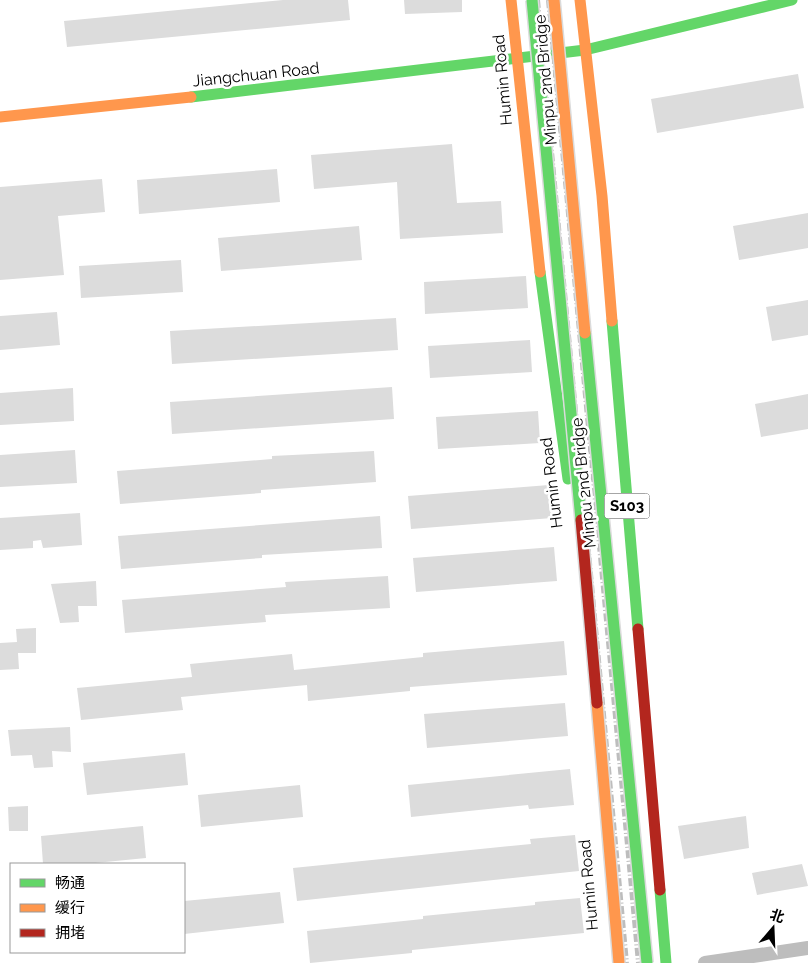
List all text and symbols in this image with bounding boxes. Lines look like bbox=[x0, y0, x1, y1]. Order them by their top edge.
street label: Minpu 2nd Bridge bbox=[530, 14, 561, 146]
street label: Humin Road bbox=[489, 34, 516, 126]
street label: Jiangchuan Road bbox=[192, 58, 320, 91]
street label: Minpu 2nd Bridge bbox=[567, 417, 600, 549]
street label: Humin Road bbox=[536, 436, 566, 529]
road number: S103 bbox=[604, 494, 650, 518]
street label: Humin Road bbox=[575, 839, 602, 931]
legend bbox=[10, 863, 185, 953]
text: 畅通 bbox=[55, 874, 85, 892]
text: 缓行 bbox=[55, 899, 85, 917]
north arrow bbox=[748, 903, 798, 953]
text: 北 bbox=[768, 906, 786, 926]
text: 拥堵 bbox=[55, 924, 85, 942]

